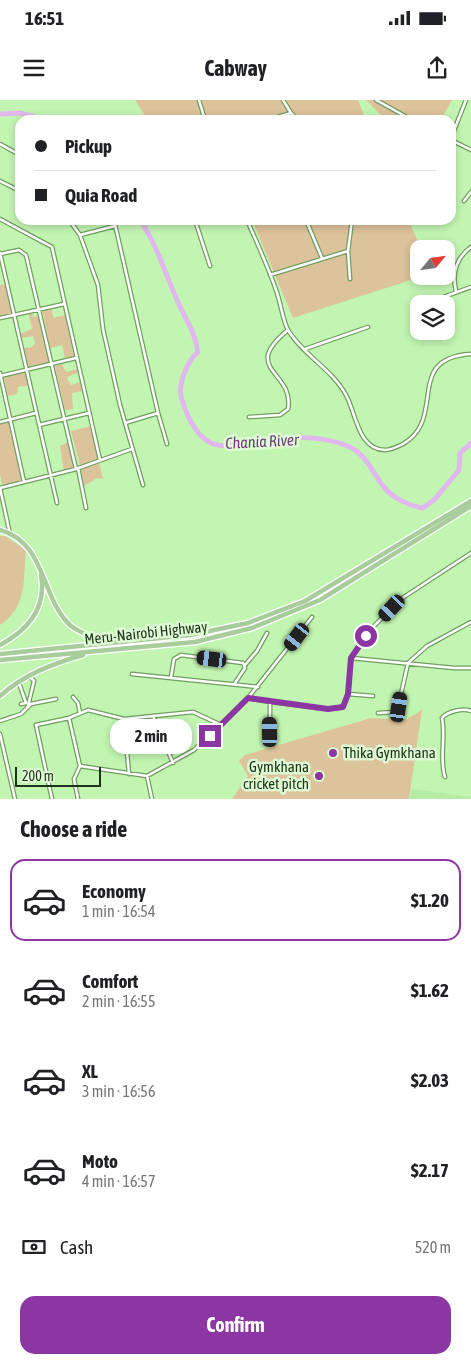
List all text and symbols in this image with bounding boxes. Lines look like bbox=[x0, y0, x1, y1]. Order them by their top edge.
text: 16:51 bbox=[25, 7, 64, 29]
icon: menu bbox=[20, 54, 48, 82]
icon: share bbox=[423, 54, 451, 82]
text: Cabway bbox=[204, 55, 267, 81]
text: Pickup bbox=[65, 135, 112, 157]
text: Quia Road bbox=[65, 184, 137, 206]
north arrow bbox=[410, 240, 455, 285]
map controls bbox=[410, 240, 455, 340]
button: layers bbox=[410, 295, 455, 340]
water label: Chania River bbox=[225, 430, 300, 452]
car bbox=[376, 592, 407, 624]
street label: Meru-Nairobi Highway bbox=[84, 618, 208, 647]
car bbox=[281, 621, 312, 653]
route start bbox=[355, 625, 377, 647]
car bbox=[196, 650, 227, 668]
car bbox=[389, 691, 408, 723]
car bbox=[262, 717, 277, 747]
callout: 2 min bbox=[110, 718, 192, 754]
route end bbox=[199, 725, 221, 747]
text: 2 min bbox=[135, 727, 167, 745]
place label: Thika Gymkhana bbox=[343, 744, 436, 761]
marker: Thika Gymkhana bbox=[327, 747, 339, 759]
place label: Gymkhana cricket pitch bbox=[243, 758, 309, 792]
scale bar bbox=[15, 764, 101, 787]
text: 200 m bbox=[22, 768, 54, 784]
marker: Gymkhana cricket pitch bbox=[313, 770, 325, 782]
text: Choose a ride bbox=[20, 816, 127, 842]
icon: car bbox=[22, 878, 67, 923]
text: Economy bbox=[82, 880, 146, 902]
text: $1.20 bbox=[411, 889, 449, 911]
text: 1 min · 16:54 bbox=[82, 902, 155, 920]
icon: car bbox=[22, 968, 67, 1013]
text: Comfort bbox=[82, 970, 138, 992]
text: $1.62 bbox=[411, 979, 449, 1001]
text: 2 min · 16:55 bbox=[82, 992, 155, 1010]
icon: car bbox=[22, 1058, 67, 1103]
text: XL bbox=[82, 1060, 98, 1082]
text: $2.03 bbox=[411, 1069, 449, 1091]
text: 3 min · 16:56 bbox=[82, 1082, 155, 1100]
icon: car bbox=[22, 1148, 67, 1193]
text: Moto bbox=[82, 1150, 118, 1172]
text: $2.17 bbox=[411, 1159, 449, 1181]
text: 4 min · 16:57 bbox=[82, 1172, 155, 1190]
icon: cash bbox=[20, 1233, 48, 1261]
text: Cash bbox=[60, 1236, 93, 1258]
text: 520 m bbox=[415, 1238, 451, 1256]
button: Confirm bbox=[20, 1296, 451, 1354]

